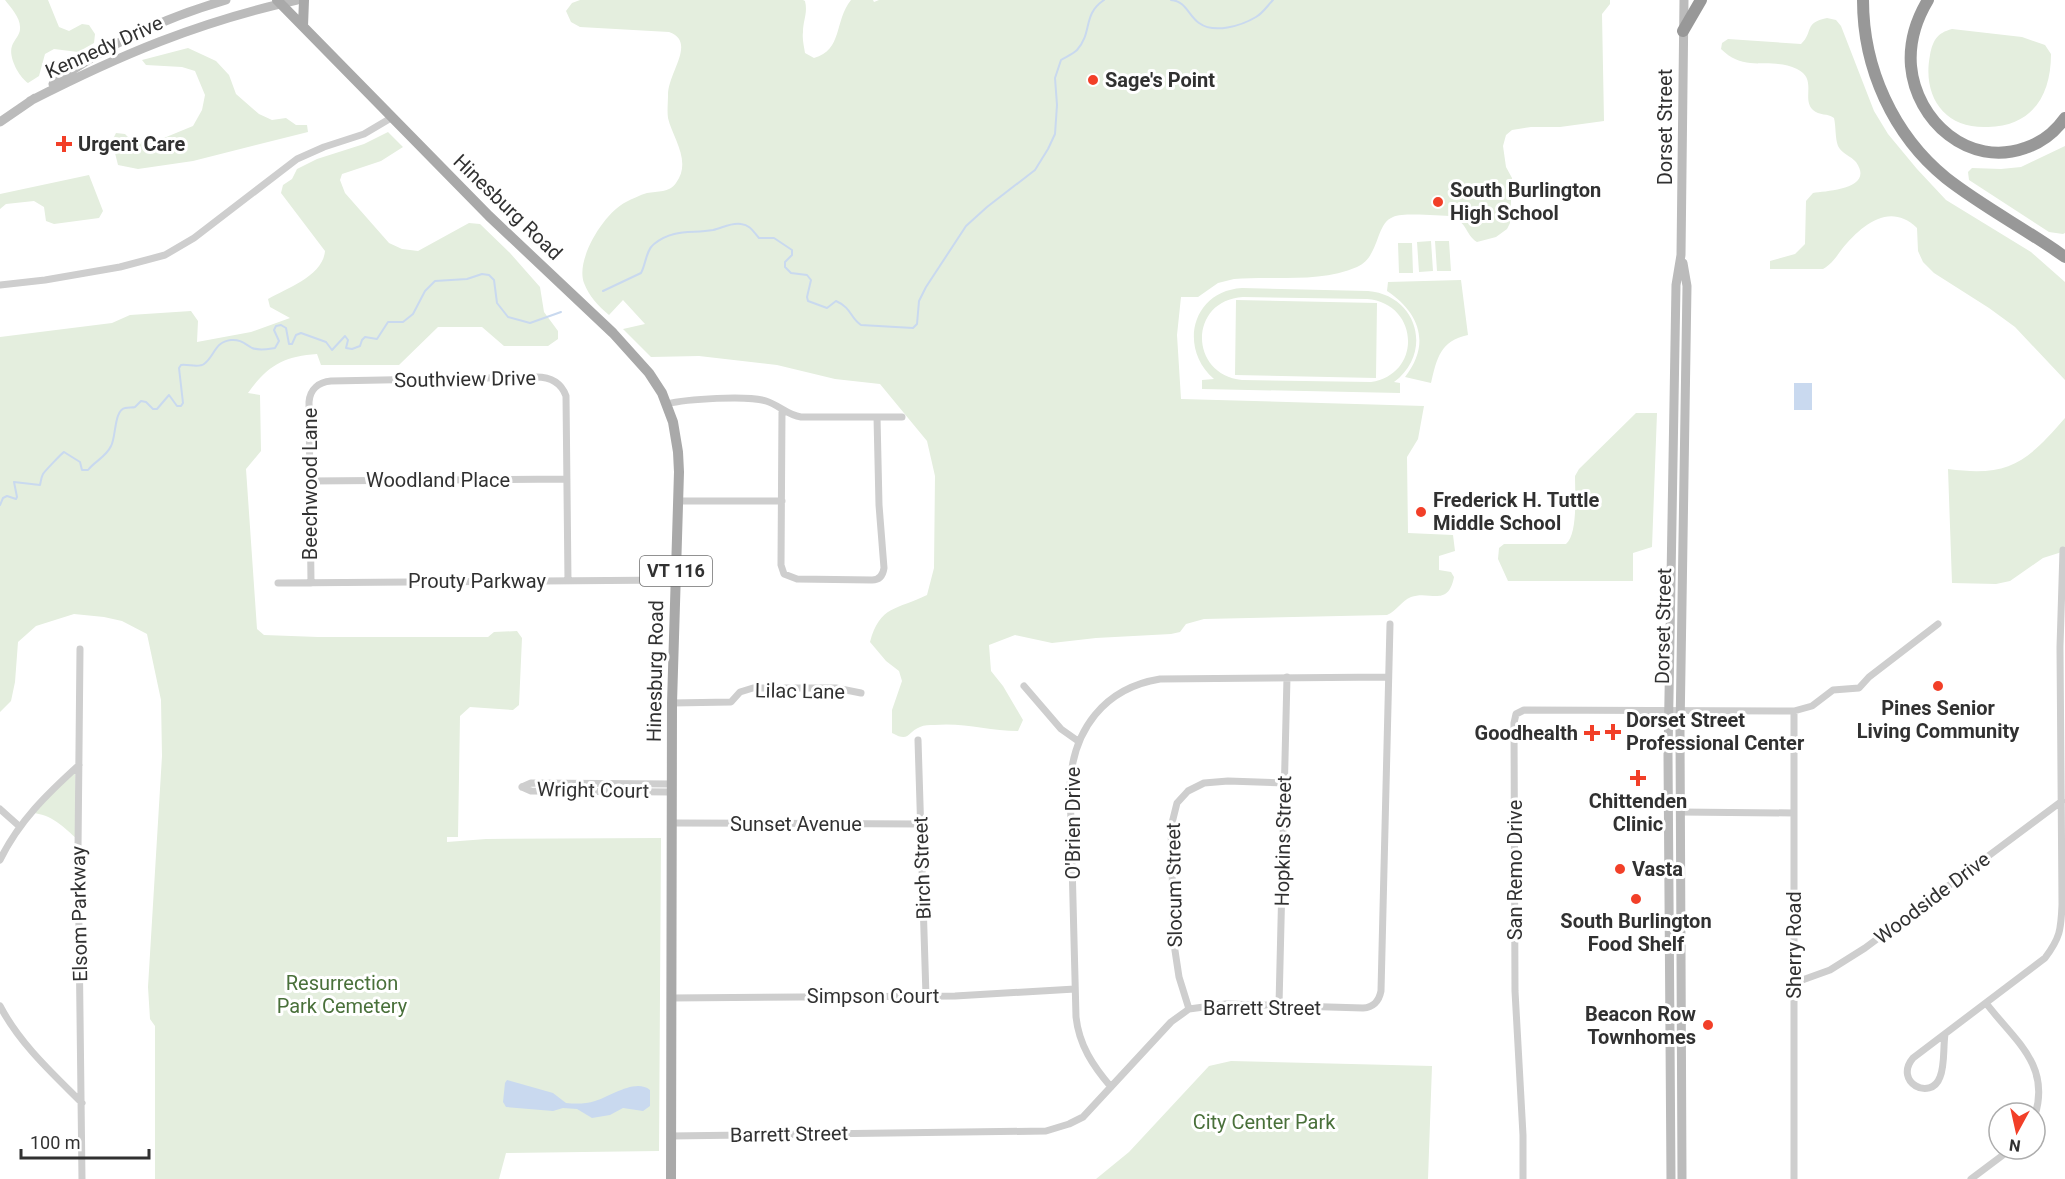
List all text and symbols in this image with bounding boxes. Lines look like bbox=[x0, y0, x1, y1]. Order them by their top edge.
street label: Kennedy Drive bbox=[41, 10, 167, 84]
place label: Sage's Point bbox=[1105, 68, 1215, 92]
street label: Dorset Street bbox=[1653, 69, 1677, 185]
marker: Sage's Point bbox=[1086, 73, 1100, 87]
place label: Urgent Care bbox=[78, 132, 185, 156]
marker: Urgent Care bbox=[55, 135, 73, 153]
street label: Hinesburg Road bbox=[449, 149, 567, 265]
place label: South Burlington High School bbox=[1450, 178, 1601, 225]
marker: South Burlington High School bbox=[1431, 195, 1445, 209]
street label: Southview Drive bbox=[394, 366, 536, 392]
street label: Beechwood Lane bbox=[298, 408, 322, 560]
street label: Woodland Place bbox=[366, 468, 510, 492]
place label: Frederick H. Tuttle Middle School bbox=[1433, 488, 1599, 535]
marker: Frederick H. Tuttle Middle School bbox=[1414, 505, 1428, 519]
road number: VT 116 bbox=[640, 556, 712, 586]
street label: Dorset Street bbox=[1650, 568, 1676, 684]
street label: Prouty Parkway bbox=[408, 569, 547, 593]
street label: Hinesburg Road bbox=[642, 600, 668, 742]
street label: Lilac Lane bbox=[755, 678, 845, 704]
marker: Pines Senior Living Community bbox=[1931, 679, 1945, 693]
place label: Pines Senior Living Community bbox=[1857, 696, 2020, 743]
place label: Dorset Street Professional Center bbox=[1626, 708, 1805, 755]
place label: Goodhealth bbox=[1475, 721, 1578, 745]
marker: Dorset Street Professional Center bbox=[1604, 723, 1622, 741]
marker: Goodhealth bbox=[1583, 724, 1601, 742]
street label: O'Brien Drive bbox=[1061, 767, 1085, 879]
marker: Chittenden Clinic bbox=[1629, 769, 1647, 787]
street label: Hopkins Street bbox=[1270, 775, 1296, 907]
street label: Wright Court bbox=[537, 777, 649, 803]
place label: Chittenden Clinic bbox=[1589, 789, 1687, 836]
street label: San Remo Drive bbox=[1503, 800, 1527, 940]
street label: Sunset Avenue bbox=[730, 812, 862, 836]
street label: Birch Street bbox=[908, 816, 936, 920]
street label: Slocum Street bbox=[1161, 822, 1187, 948]
street label: Elsom Parkway bbox=[66, 845, 92, 982]
street label: Woodside Drive bbox=[1869, 847, 1995, 949]
place label: Vasta bbox=[1632, 857, 1683, 881]
marker: Vasta bbox=[1613, 862, 1627, 876]
street label: Sherry Road bbox=[1782, 891, 1806, 999]
marker: South Burlington Food Shelf bbox=[1629, 892, 1643, 906]
place label: South Burlington Food Shelf bbox=[1560, 909, 1712, 956]
park label: Resurrection Park Cemetery bbox=[277, 971, 408, 1018]
street label: Simpson Court bbox=[807, 984, 939, 1008]
street label: Barrett Street bbox=[1203, 996, 1321, 1020]
place label: Beacon Row Townhomes bbox=[1585, 1002, 1696, 1049]
marker: Beacon Row Townhomes bbox=[1701, 1018, 1715, 1032]
north arrow bbox=[1987, 1101, 2047, 1161]
park label: City Center Park bbox=[1193, 1110, 1336, 1134]
street label: Barrett Street bbox=[730, 1121, 848, 1147]
scale bar bbox=[21, 1122, 148, 1160]
text: 100 m bbox=[30, 1132, 81, 1153]
text: N bbox=[2008, 1135, 2022, 1156]

